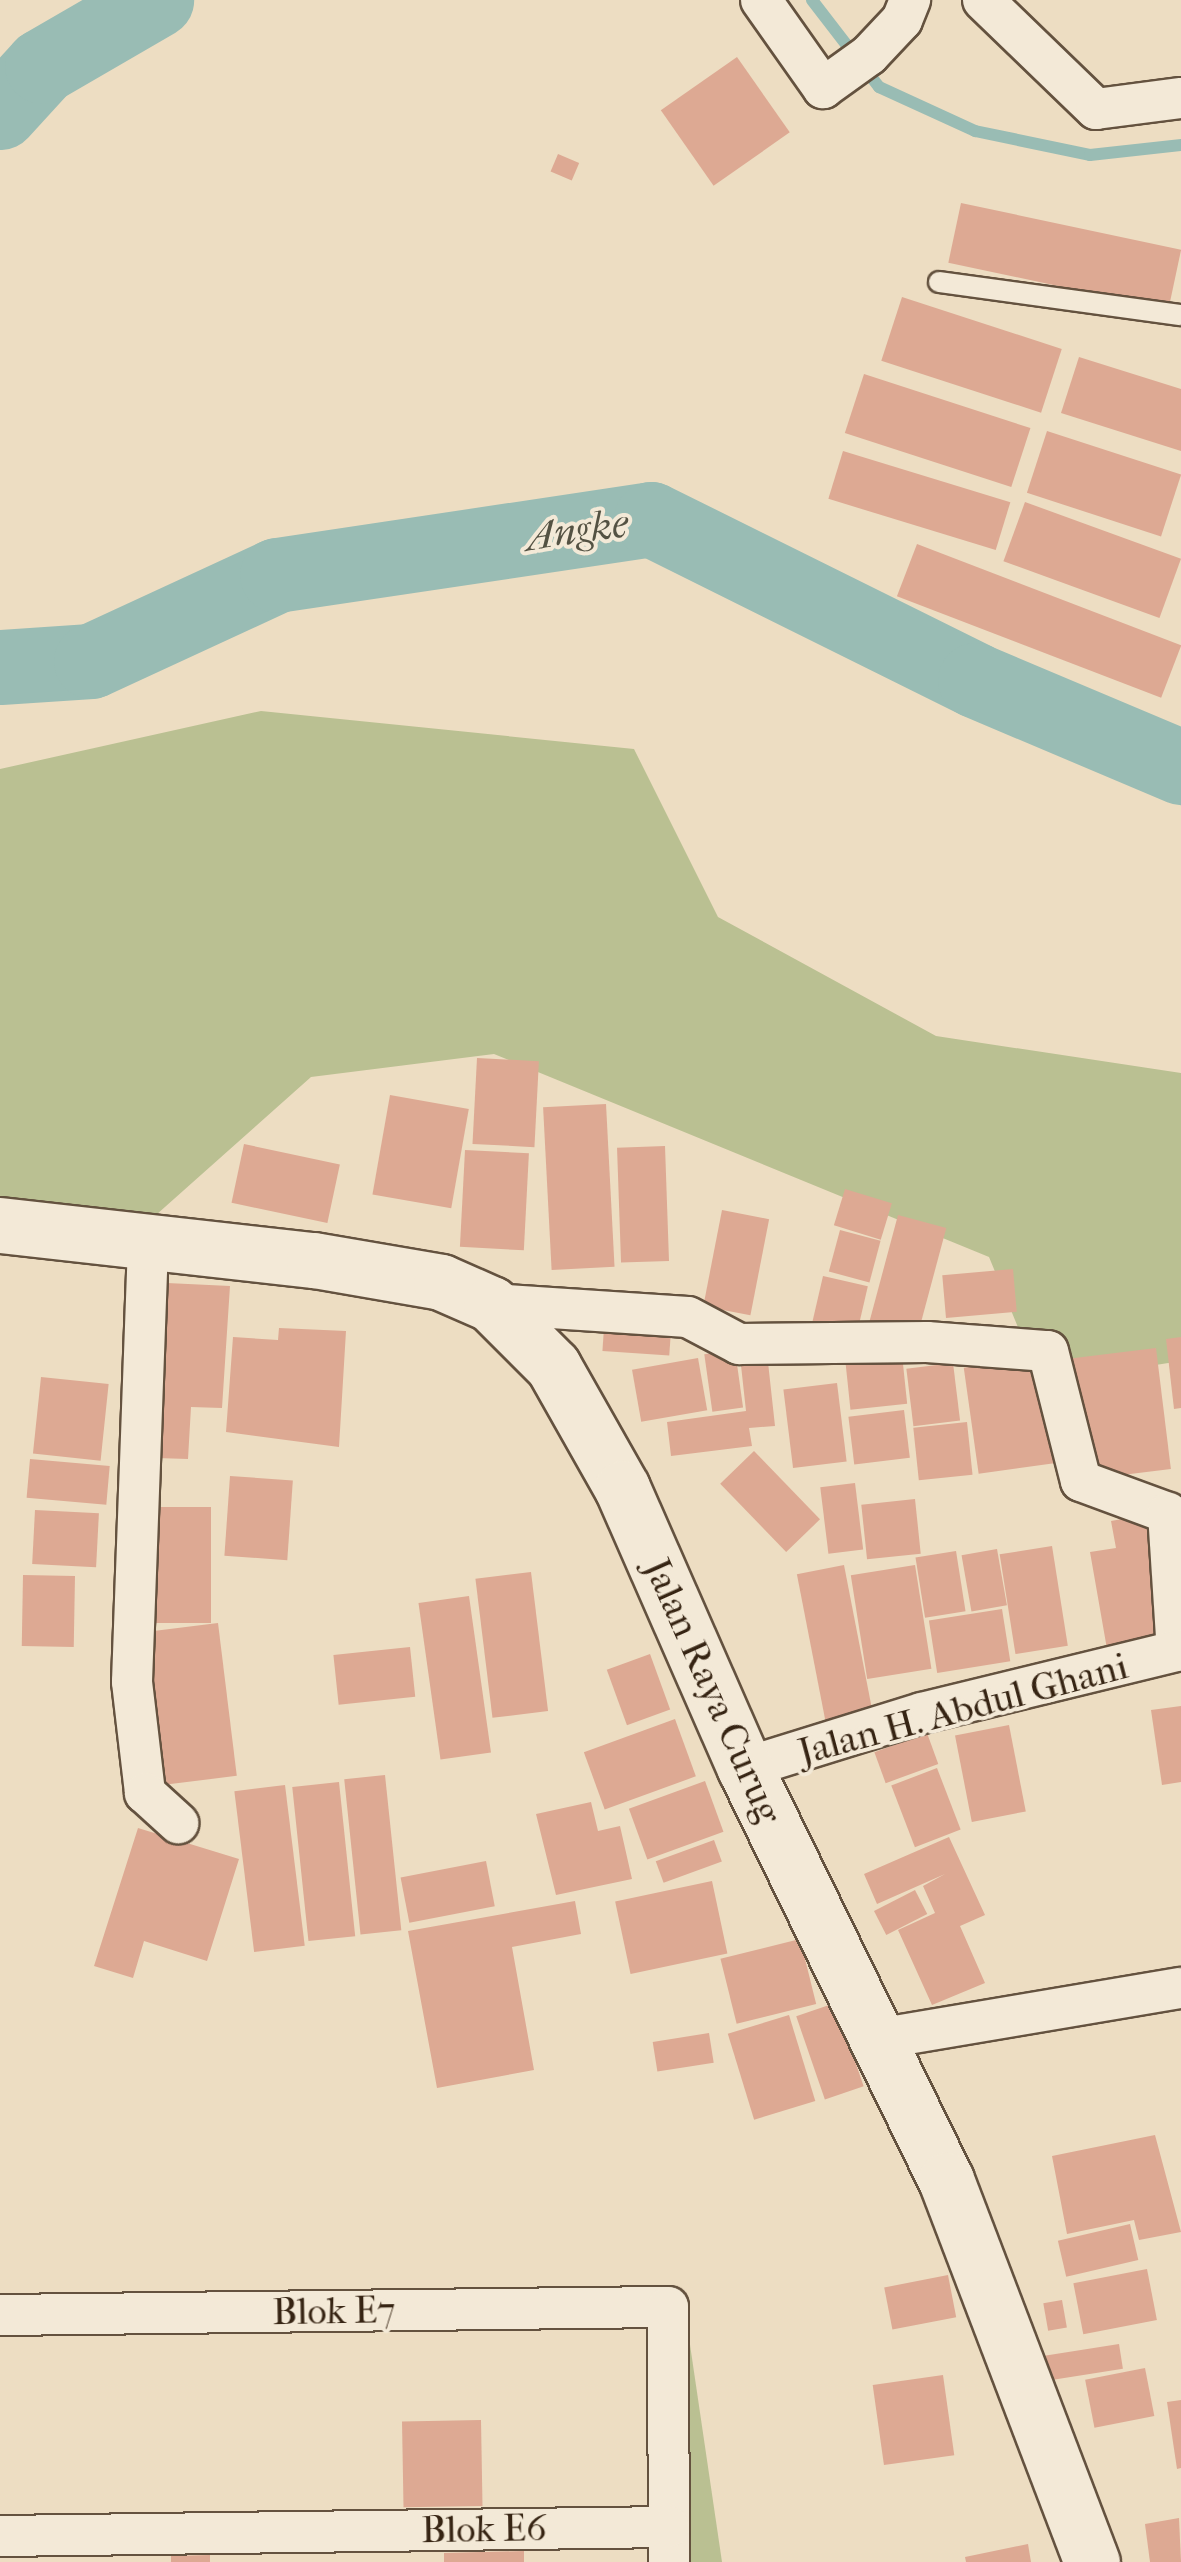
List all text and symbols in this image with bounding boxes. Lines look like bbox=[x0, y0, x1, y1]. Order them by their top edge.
water label: Angke bbox=[523, 499, 631, 561]
street label: Jalan Raya Curug bbox=[634, 1551, 792, 1831]
street label: Jalan H. Abdul Ghani bbox=[793, 1643, 1133, 1775]
street label: Blok E7 bbox=[272, 2287, 396, 2335]
street label: Blok E6 bbox=[421, 2505, 547, 2553]

